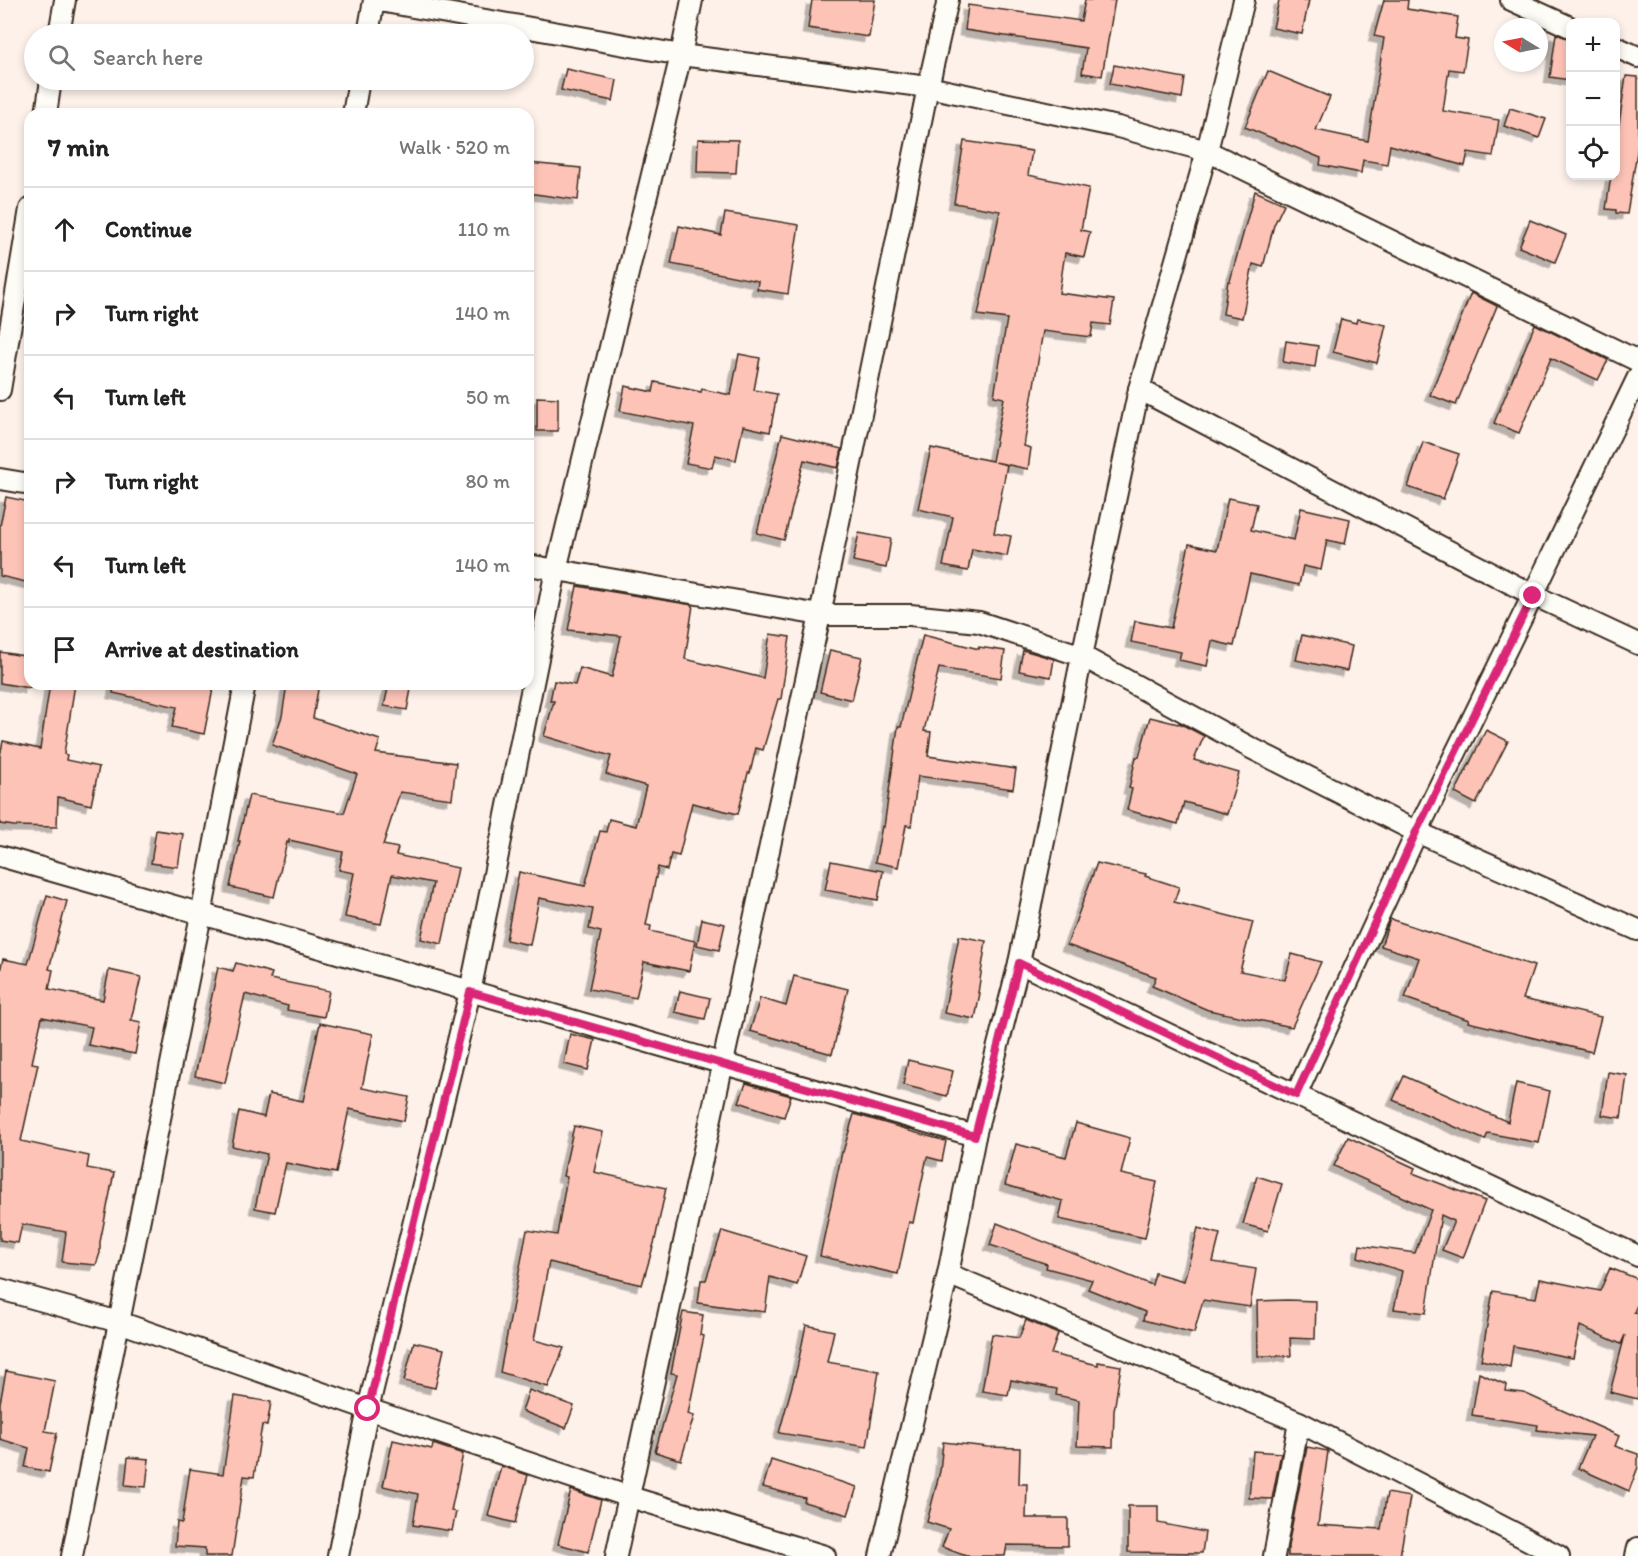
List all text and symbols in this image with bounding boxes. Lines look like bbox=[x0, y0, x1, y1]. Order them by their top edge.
north arrow bbox=[1494, 18, 1548, 72]
map controls bbox=[1566, 18, 1620, 180]
button: + bbox=[1566, 18, 1620, 72]
search box bbox=[24, 24, 534, 90]
icon: search bbox=[45, 41, 78, 74]
text: Search here bbox=[93, 44, 203, 71]
button: − bbox=[1566, 72, 1620, 126]
button: locate bbox=[1566, 126, 1620, 180]
text: 7 min bbox=[48, 131, 109, 163]
text: Walk · 520 m bbox=[399, 135, 510, 159]
icon: ahead bbox=[48, 213, 81, 246]
text: Continue bbox=[105, 216, 192, 243]
text: 110 m bbox=[458, 217, 510, 241]
icon: right bbox=[48, 297, 81, 330]
text: Turn right bbox=[105, 300, 199, 327]
text: 140 m bbox=[455, 301, 510, 325]
icon: left bbox=[48, 381, 81, 414]
text: Turn left bbox=[105, 384, 186, 411]
text: 50 m bbox=[466, 385, 510, 409]
icon: right bbox=[48, 465, 81, 498]
text: Turn right bbox=[105, 468, 199, 495]
text: 80 m bbox=[465, 469, 510, 493]
icon: left bbox=[48, 549, 81, 582]
text: Turn left bbox=[105, 552, 186, 579]
text: 140 m bbox=[455, 553, 510, 577]
route end bbox=[1519, 582, 1545, 608]
icon: arrive bbox=[48, 633, 81, 666]
text: Arrive at destination bbox=[105, 636, 299, 663]
route start bbox=[354, 1395, 380, 1421]

